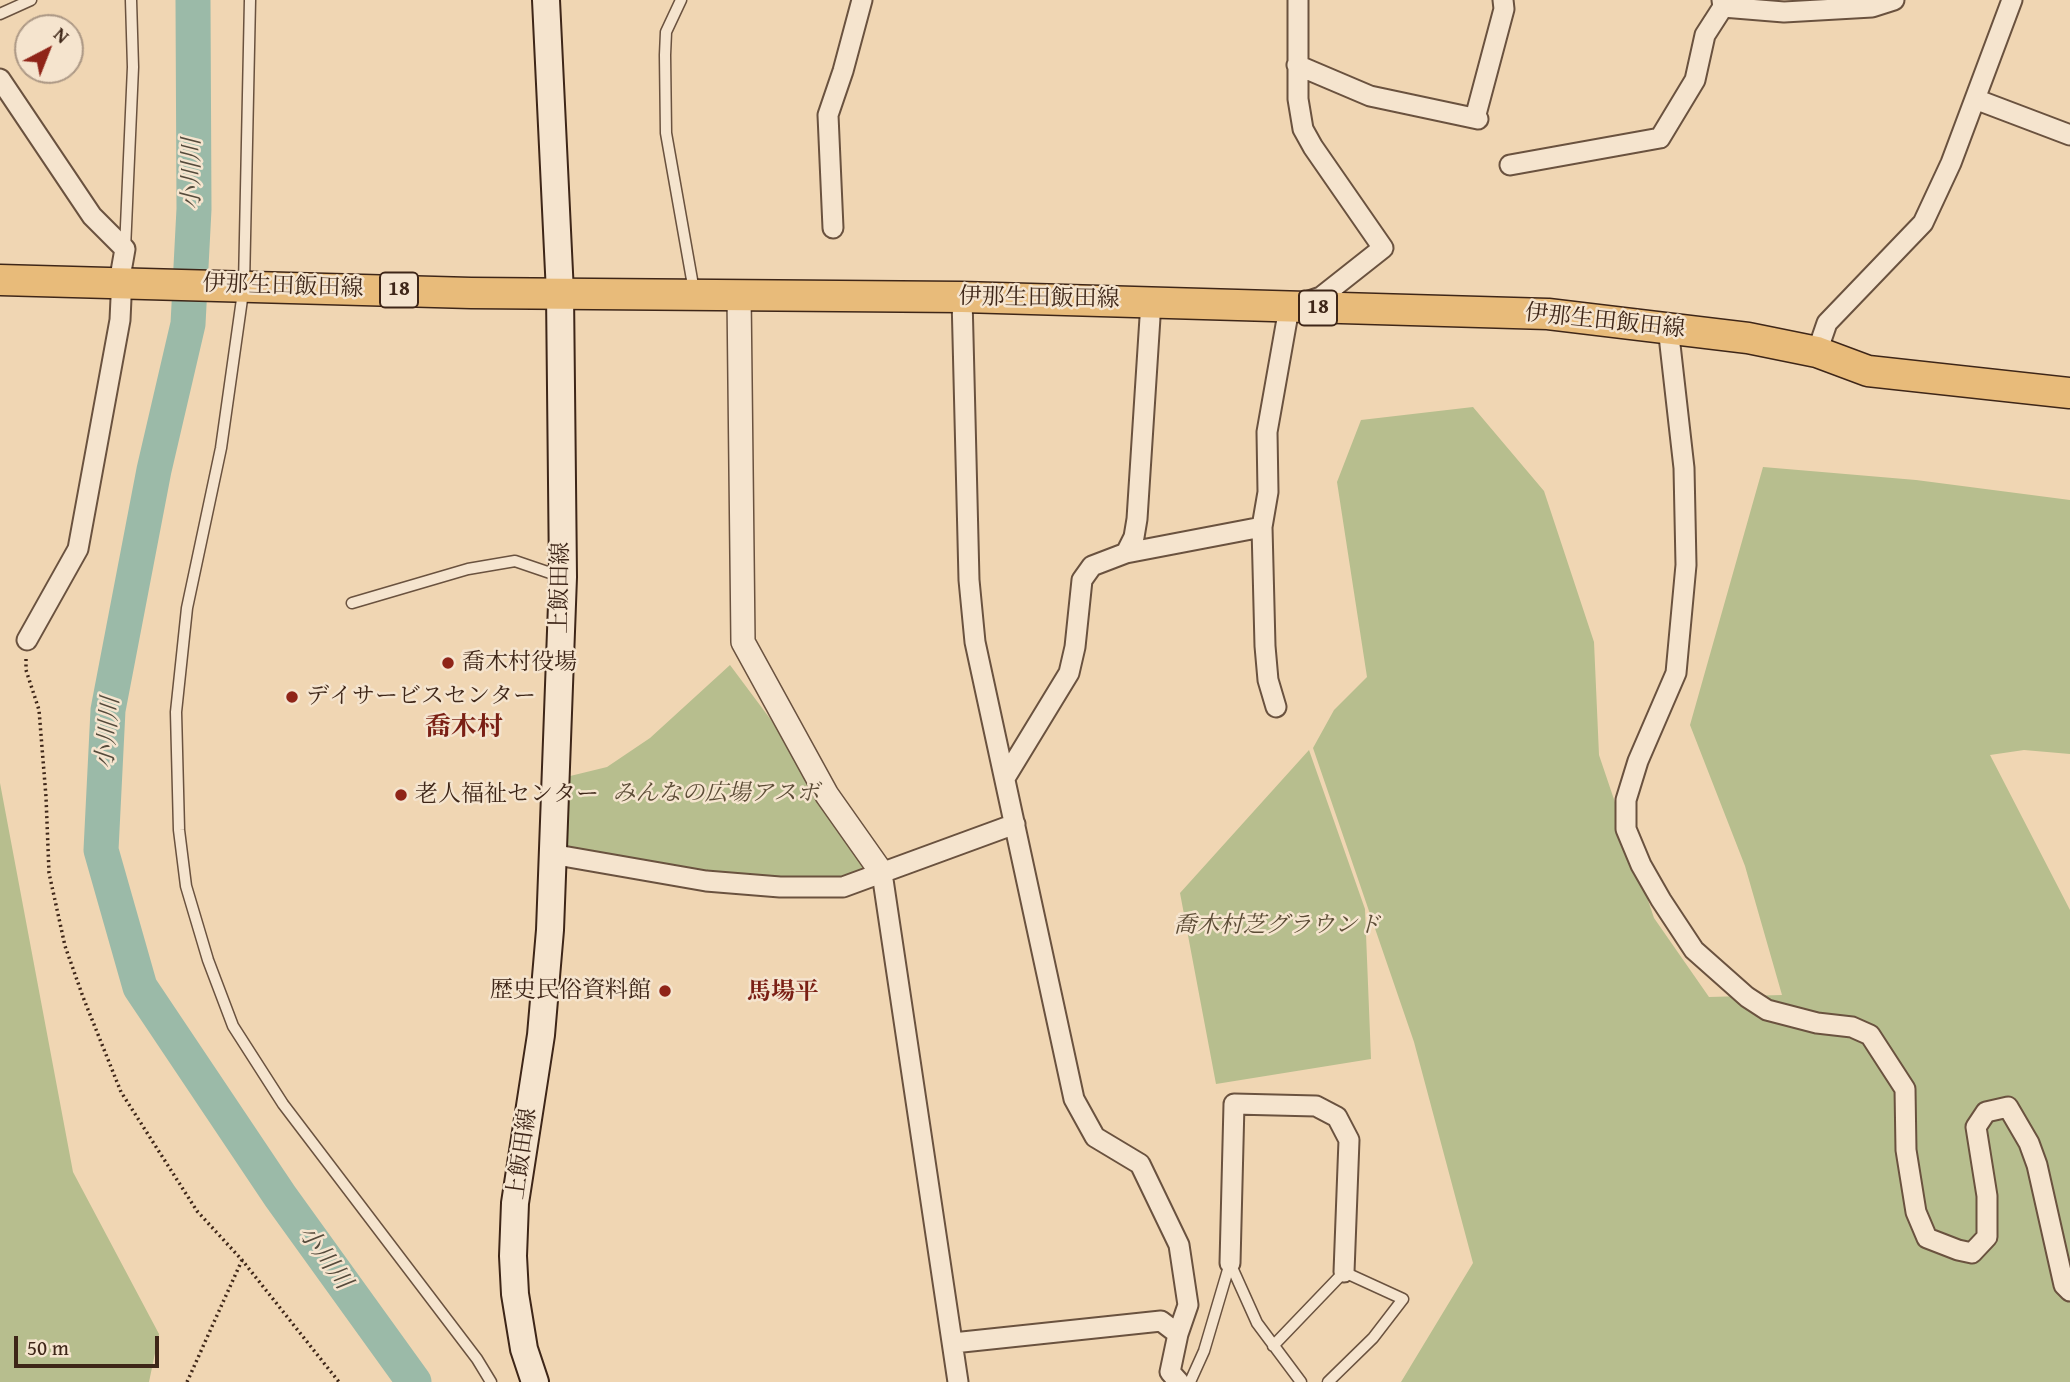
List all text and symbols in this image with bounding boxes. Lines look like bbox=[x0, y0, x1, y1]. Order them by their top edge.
north arrow bbox=[14, 14, 84, 84]
text: N bbox=[48, 20, 76, 50]
water label: 小川川 bbox=[179, 138, 207, 210]
street label: 伊那生田飯田線 bbox=[202, 270, 364, 304]
road number: 18 bbox=[380, 272, 418, 308]
street label: 伊那生田飯田線 bbox=[958, 284, 1120, 314]
road number: 18 bbox=[1299, 290, 1337, 326]
street label: 伊那生田飯田線 bbox=[1523, 300, 1687, 344]
street label: 上飯田線 bbox=[546, 542, 576, 634]
place label: 喬木村役場 bbox=[462, 649, 577, 677]
marker: 喬木村役場 bbox=[440, 655, 456, 671]
place label: デイサービスセンター bbox=[306, 683, 536, 711]
marker: デイサービスセンター bbox=[284, 689, 300, 705]
water label: 小川川 bbox=[92, 696, 126, 770]
district label: 喬木村 bbox=[425, 712, 503, 744]
park label: みんなの広場アスボ bbox=[613, 780, 819, 808]
place label: 老人福祉センター bbox=[415, 781, 599, 809]
marker: 老人福祉センター bbox=[393, 787, 409, 803]
park label: 喬木村芝グラウンド bbox=[1174, 912, 1380, 940]
place label: 歴史民俗資料館 bbox=[490, 977, 651, 1005]
district label: 馬場平 bbox=[747, 979, 819, 1007]
marker: 歴史民俗資料館 bbox=[657, 983, 673, 999]
street label: 上飯田線 bbox=[503, 1107, 543, 1201]
water label: 小川川 bbox=[291, 1220, 357, 1296]
scale bar bbox=[18, 1322, 163, 1366]
text: 50 m bbox=[27, 1332, 69, 1363]

